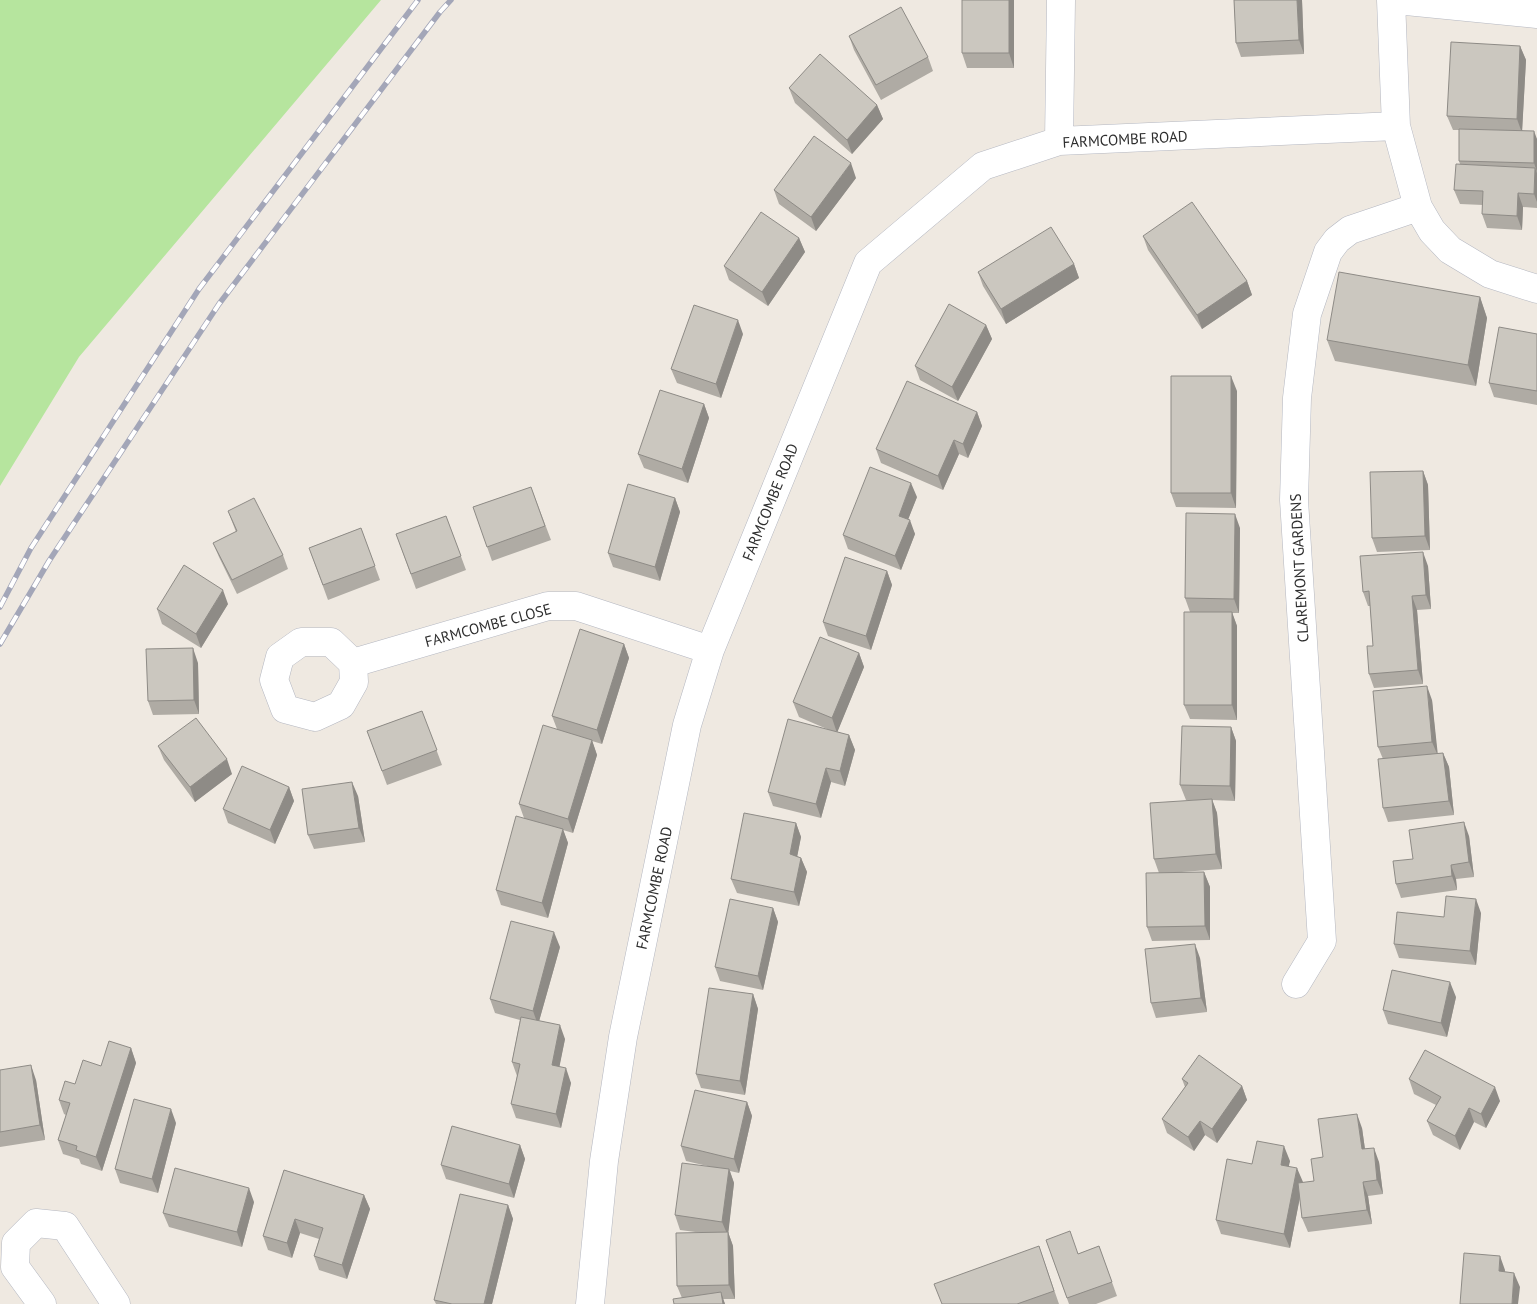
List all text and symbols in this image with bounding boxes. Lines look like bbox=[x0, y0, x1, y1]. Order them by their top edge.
street label: FARMCOMBE ROAD bbox=[1062, 126, 1188, 152]
street label: FARMCOMBE ROAD bbox=[738, 440, 802, 564]
street label: CLAREMONT GARDENS bbox=[1286, 493, 1312, 643]
street label: FARMCOMBE CLOSE bbox=[423, 599, 553, 651]
street label: FARMCOMBE ROAD bbox=[632, 825, 676, 951]

